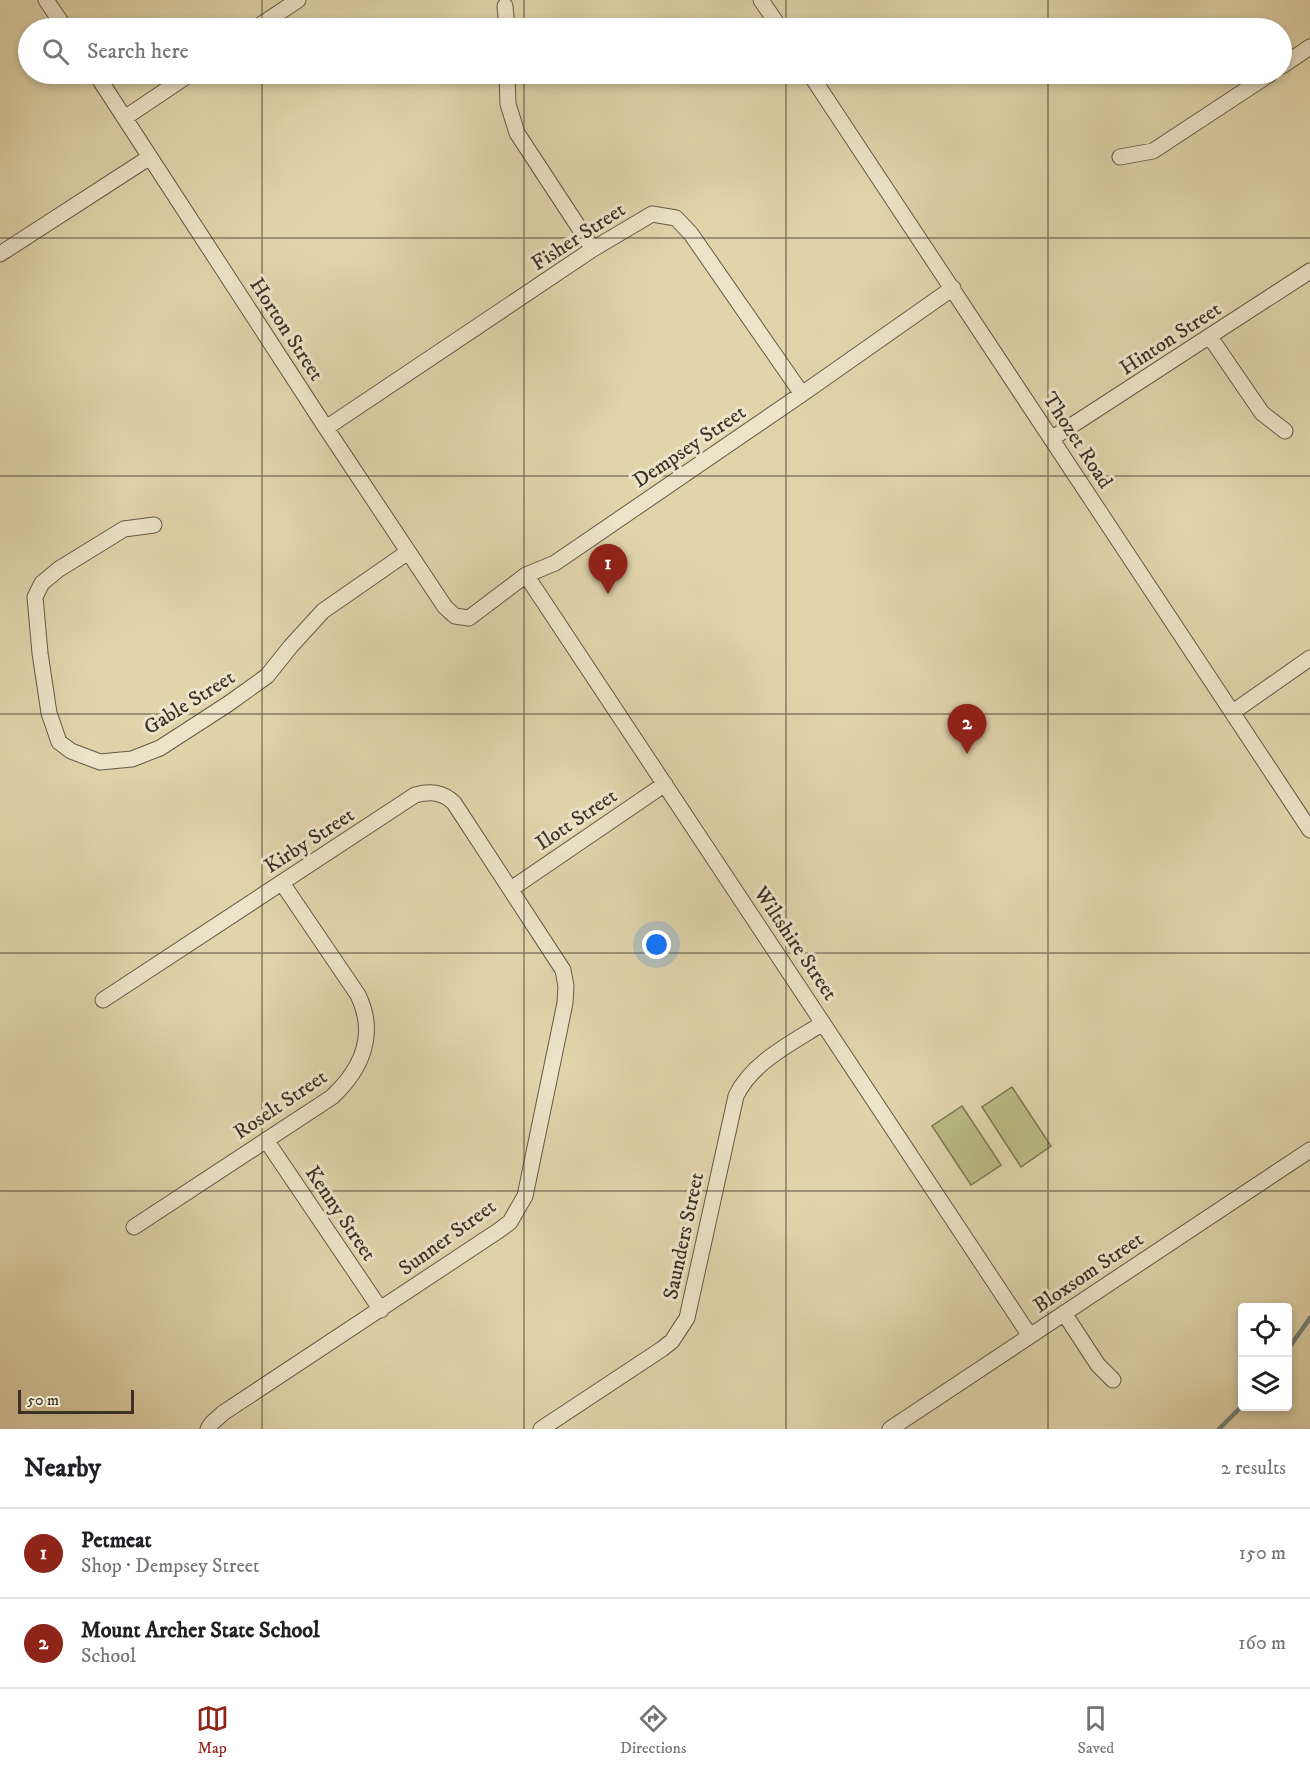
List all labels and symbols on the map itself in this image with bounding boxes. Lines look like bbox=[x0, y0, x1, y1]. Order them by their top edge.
street label: Fisher Street bbox=[527, 197, 631, 277]
street label: Horton Street bbox=[243, 273, 329, 386]
street label: Hinton Street bbox=[1115, 296, 1226, 381]
street label: Thozet Road bbox=[1036, 388, 1118, 494]
street label: Dempsey Street bbox=[628, 399, 751, 494]
pin: 1 bbox=[588, 544, 628, 594]
street label: Gable Street bbox=[139, 665, 240, 741]
pin: 2 bbox=[948, 704, 986, 754]
street label: Ilott Street bbox=[531, 783, 622, 857]
street label: Kirby Street bbox=[260, 802, 360, 880]
street label: Wiltshire Street bbox=[747, 881, 843, 1006]
your location bbox=[642, 930, 671, 959]
street label: Roselt Street bbox=[229, 1064, 332, 1146]
street label: Kenny Street bbox=[299, 1161, 382, 1266]
street label: Saunders Street bbox=[658, 1170, 710, 1302]
street label: Sunner Street bbox=[394, 1194, 501, 1282]
street label: Bloxsom Street bbox=[1029, 1226, 1149, 1319]
scale bar bbox=[18, 1387, 134, 1414]

